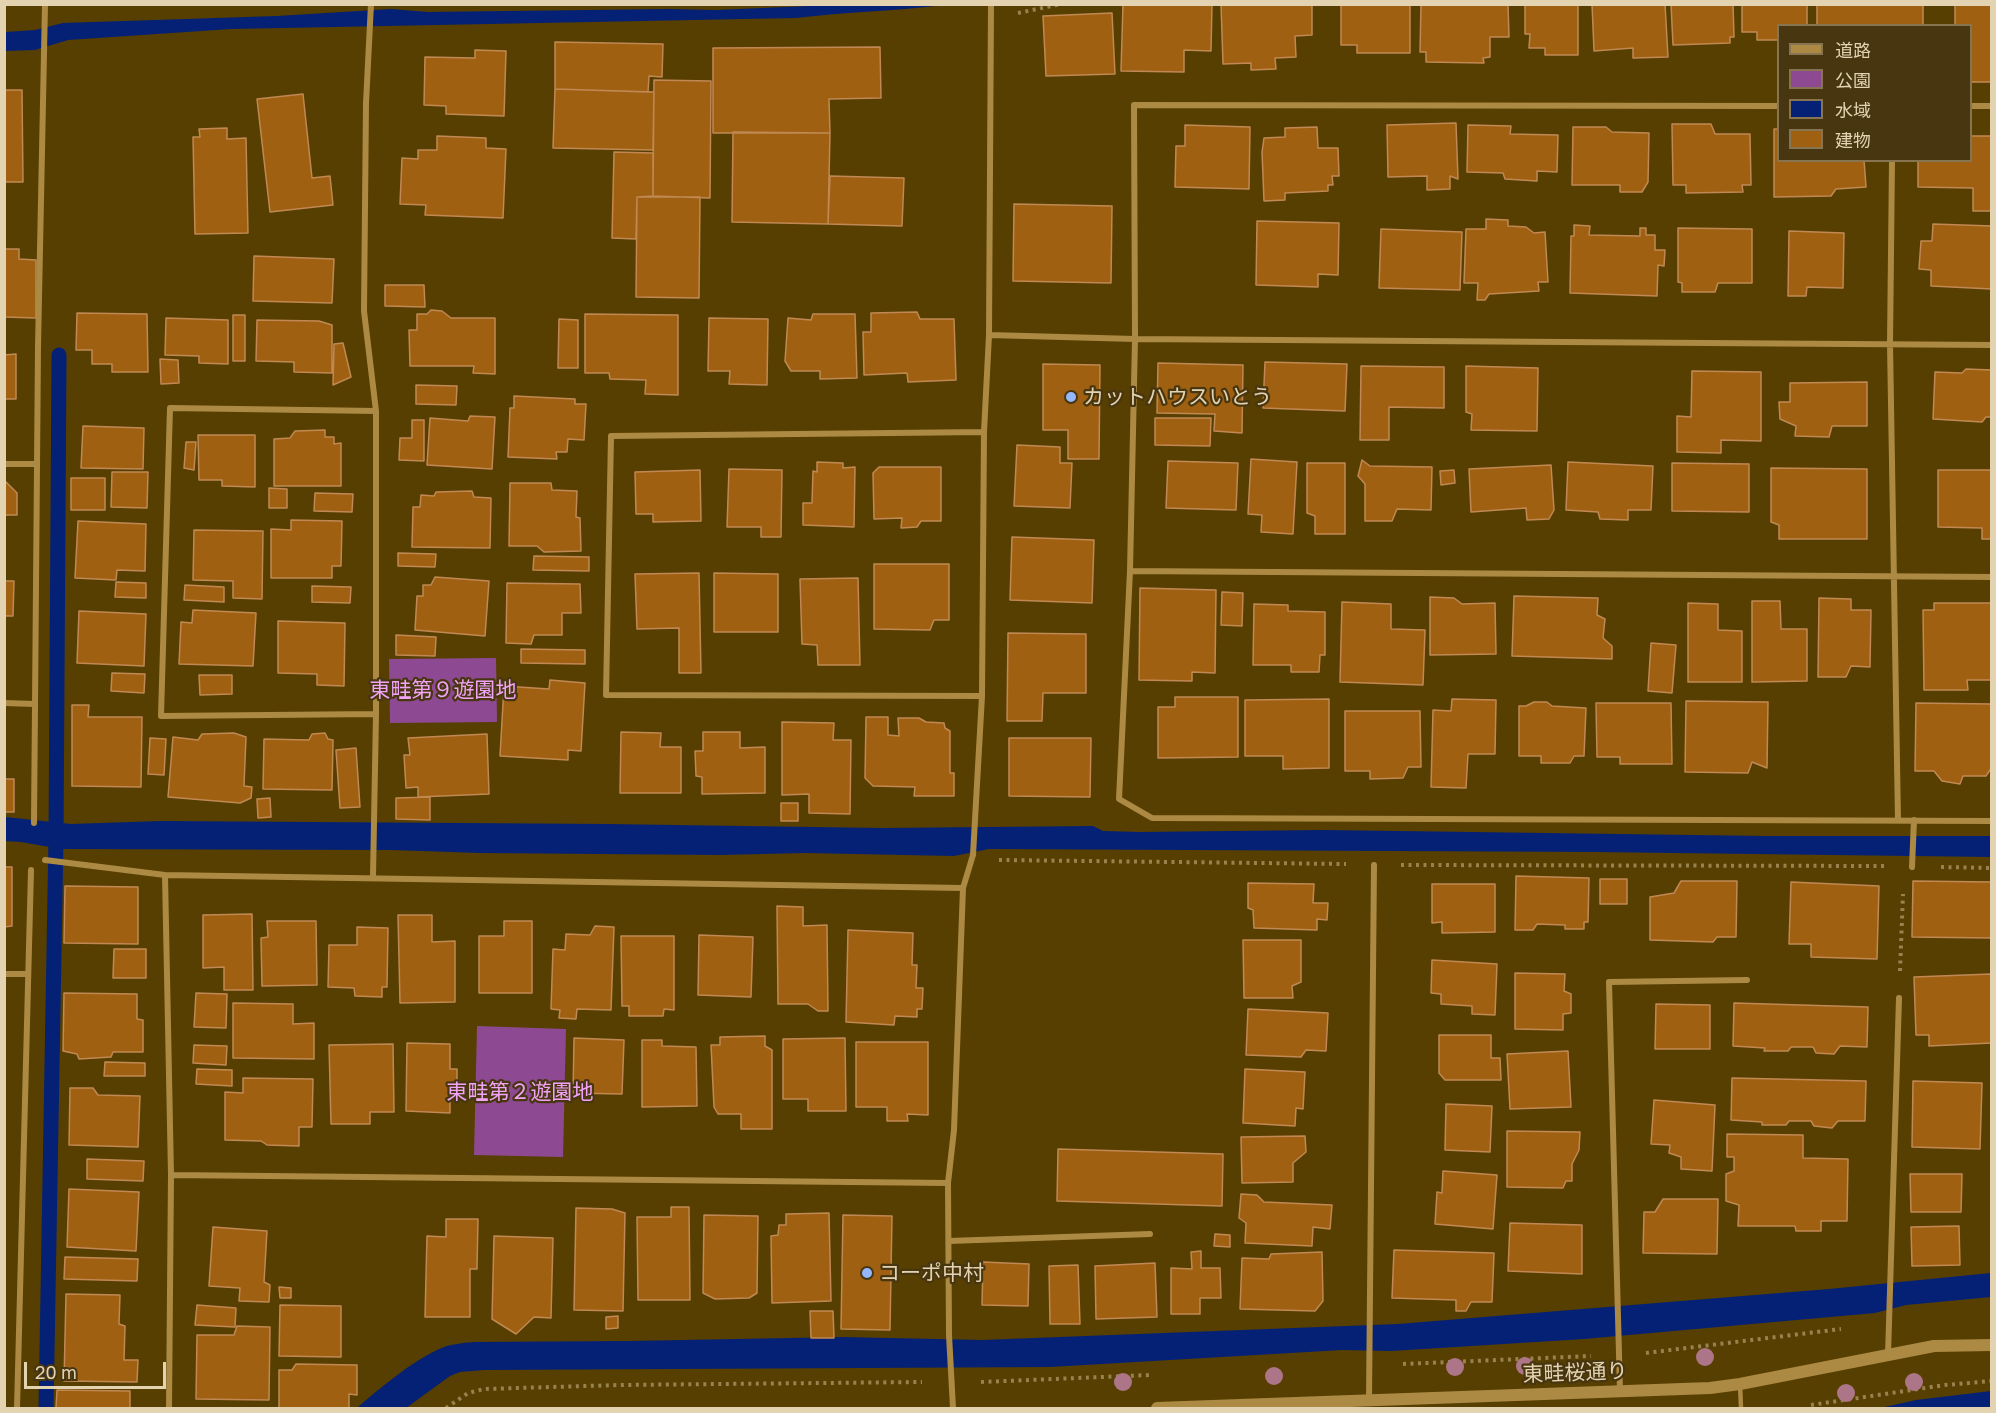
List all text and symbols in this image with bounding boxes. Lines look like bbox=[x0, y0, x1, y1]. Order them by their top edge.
legend bbox=[1777, 24, 1972, 162]
text: 道路 bbox=[1835, 39, 1871, 61]
text: 公園 bbox=[1835, 69, 1871, 91]
text: 水域 bbox=[1835, 99, 1871, 121]
text: 建物 bbox=[1835, 129, 1871, 151]
place label: カットハウスいとう bbox=[1083, 384, 1272, 410]
marker: カットハウスいとう bbox=[1064, 390, 1078, 404]
park label: 東畦第９遊園地 bbox=[370, 677, 516, 703]
park label: 東畦第２遊園地 bbox=[447, 1079, 593, 1105]
place label: コーポ中村 bbox=[879, 1260, 984, 1286]
marker: コーポ中村 bbox=[860, 1266, 874, 1280]
scale bar bbox=[27, 1350, 170, 1388]
street label: 東畦桜通り bbox=[1522, 1359, 1628, 1387]
text: 20 m bbox=[35, 1361, 77, 1383]

